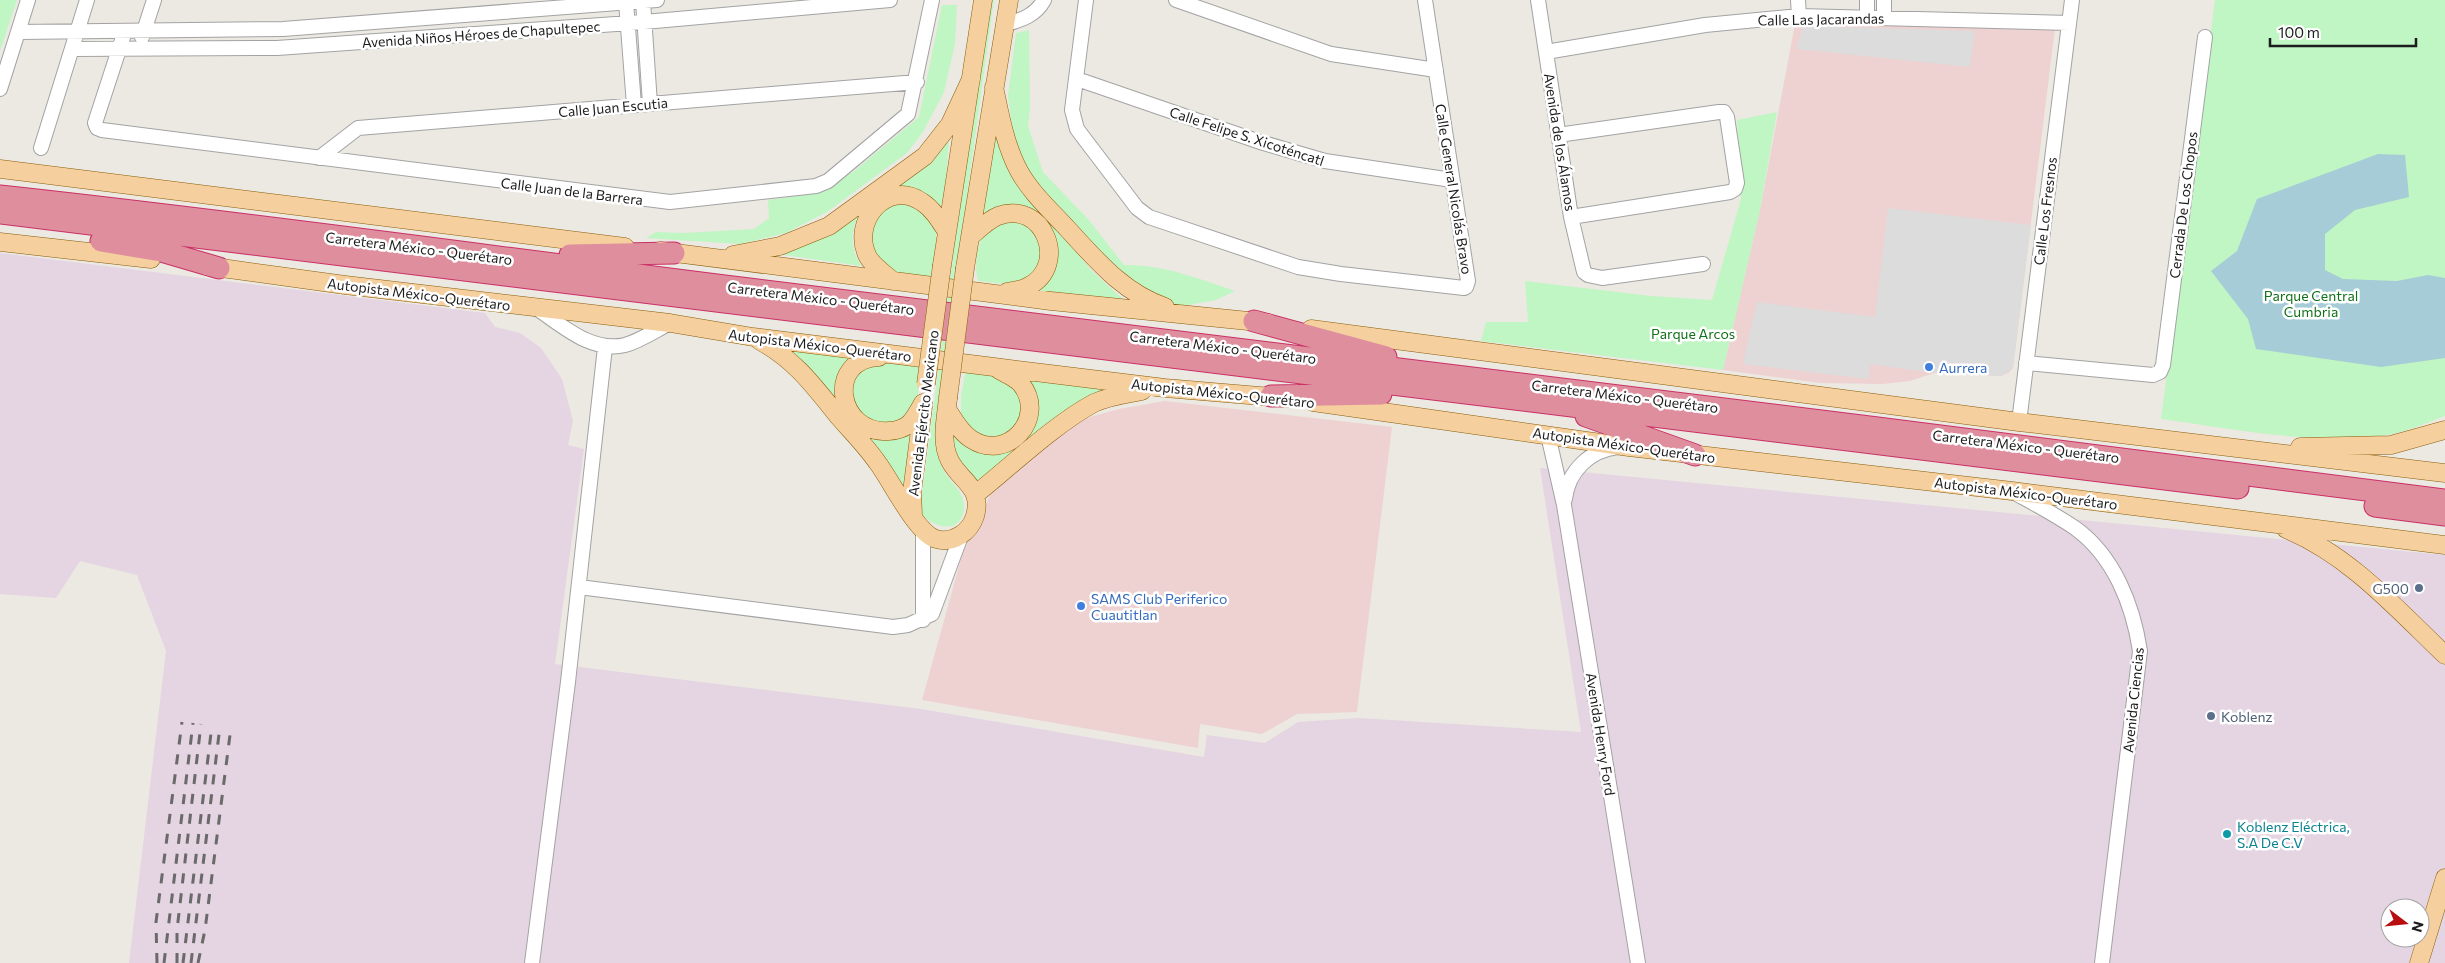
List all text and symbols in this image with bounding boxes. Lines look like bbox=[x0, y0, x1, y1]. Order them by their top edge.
street label: Calle Las Jacarandas bbox=[1758, 9, 1884, 29]
scale bar bbox=[2270, 15, 2416, 47]
street label: Avenida Niños Héroes de Chapultepec bbox=[361, 17, 601, 51]
text: 100 m bbox=[2278, 23, 2320, 41]
street label: Avenida de los Álamos bbox=[1541, 72, 1579, 212]
street label: Calle Juan Escutia bbox=[557, 94, 669, 120]
street label: Calle Felipe S. Xicoténcatl bbox=[1167, 103, 1327, 169]
street label: Calle General Nicolás Bravo bbox=[1432, 103, 1476, 275]
street label: Cerrada De Los Chopos bbox=[2166, 131, 2200, 279]
street label: Calle Los Fresnos bbox=[2030, 156, 2060, 266]
street label: Calle Juan de la Barrera bbox=[500, 174, 644, 208]
street label: Carretera México - Querétaro bbox=[325, 228, 513, 268]
street label: Autopista México-Querétaro bbox=[326, 274, 512, 314]
street label: Carretera México - Querétaro bbox=[727, 278, 915, 318]
park label: Parque Central Cumbria bbox=[2264, 287, 2358, 320]
street label: Autopista México-Querétaro bbox=[727, 325, 913, 365]
park label: Parque Arcos bbox=[1651, 325, 1735, 342]
street label: Carretera México - Querétaro bbox=[1129, 327, 1317, 367]
street label: Avenida Ejército Mexicano bbox=[904, 329, 942, 497]
place label: Aurrera bbox=[1939, 359, 1987, 376]
marker: Aurrera bbox=[1923, 361, 1935, 373]
street label: Autopista México-Querétaro bbox=[1130, 375, 1316, 411]
street label: Carretera México - Querétaro bbox=[1531, 376, 1719, 416]
street label: Autopista México-Querétaro bbox=[1532, 424, 1716, 466]
street label: Carretera México - Querétaro bbox=[1932, 426, 2120, 466]
street label: Autopista México-Querétaro bbox=[1933, 473, 2119, 513]
place label: G500 bbox=[2372, 580, 2409, 597]
marker: G500 bbox=[2413, 582, 2425, 594]
place label: SAMS Club Periferico Cuautitlan bbox=[1091, 590, 1227, 623]
marker: SAMS Club Periferico Cuautitlan bbox=[1075, 600, 1087, 612]
street label: Avenida Ciencias bbox=[2119, 646, 2147, 754]
street label: Avenida Henry Ford bbox=[1583, 671, 1619, 797]
place label: Koblenz bbox=[2221, 708, 2273, 725]
marker: Koblenz bbox=[2205, 710, 2217, 722]
place label: Koblenz Eléctrica, S.A De C.V bbox=[2237, 818, 2350, 851]
marker: Koblenz Eléctrica, S.A De C.V bbox=[2221, 828, 2233, 840]
north arrow bbox=[2380, 898, 2430, 948]
text: N bbox=[2408, 919, 2428, 934]

